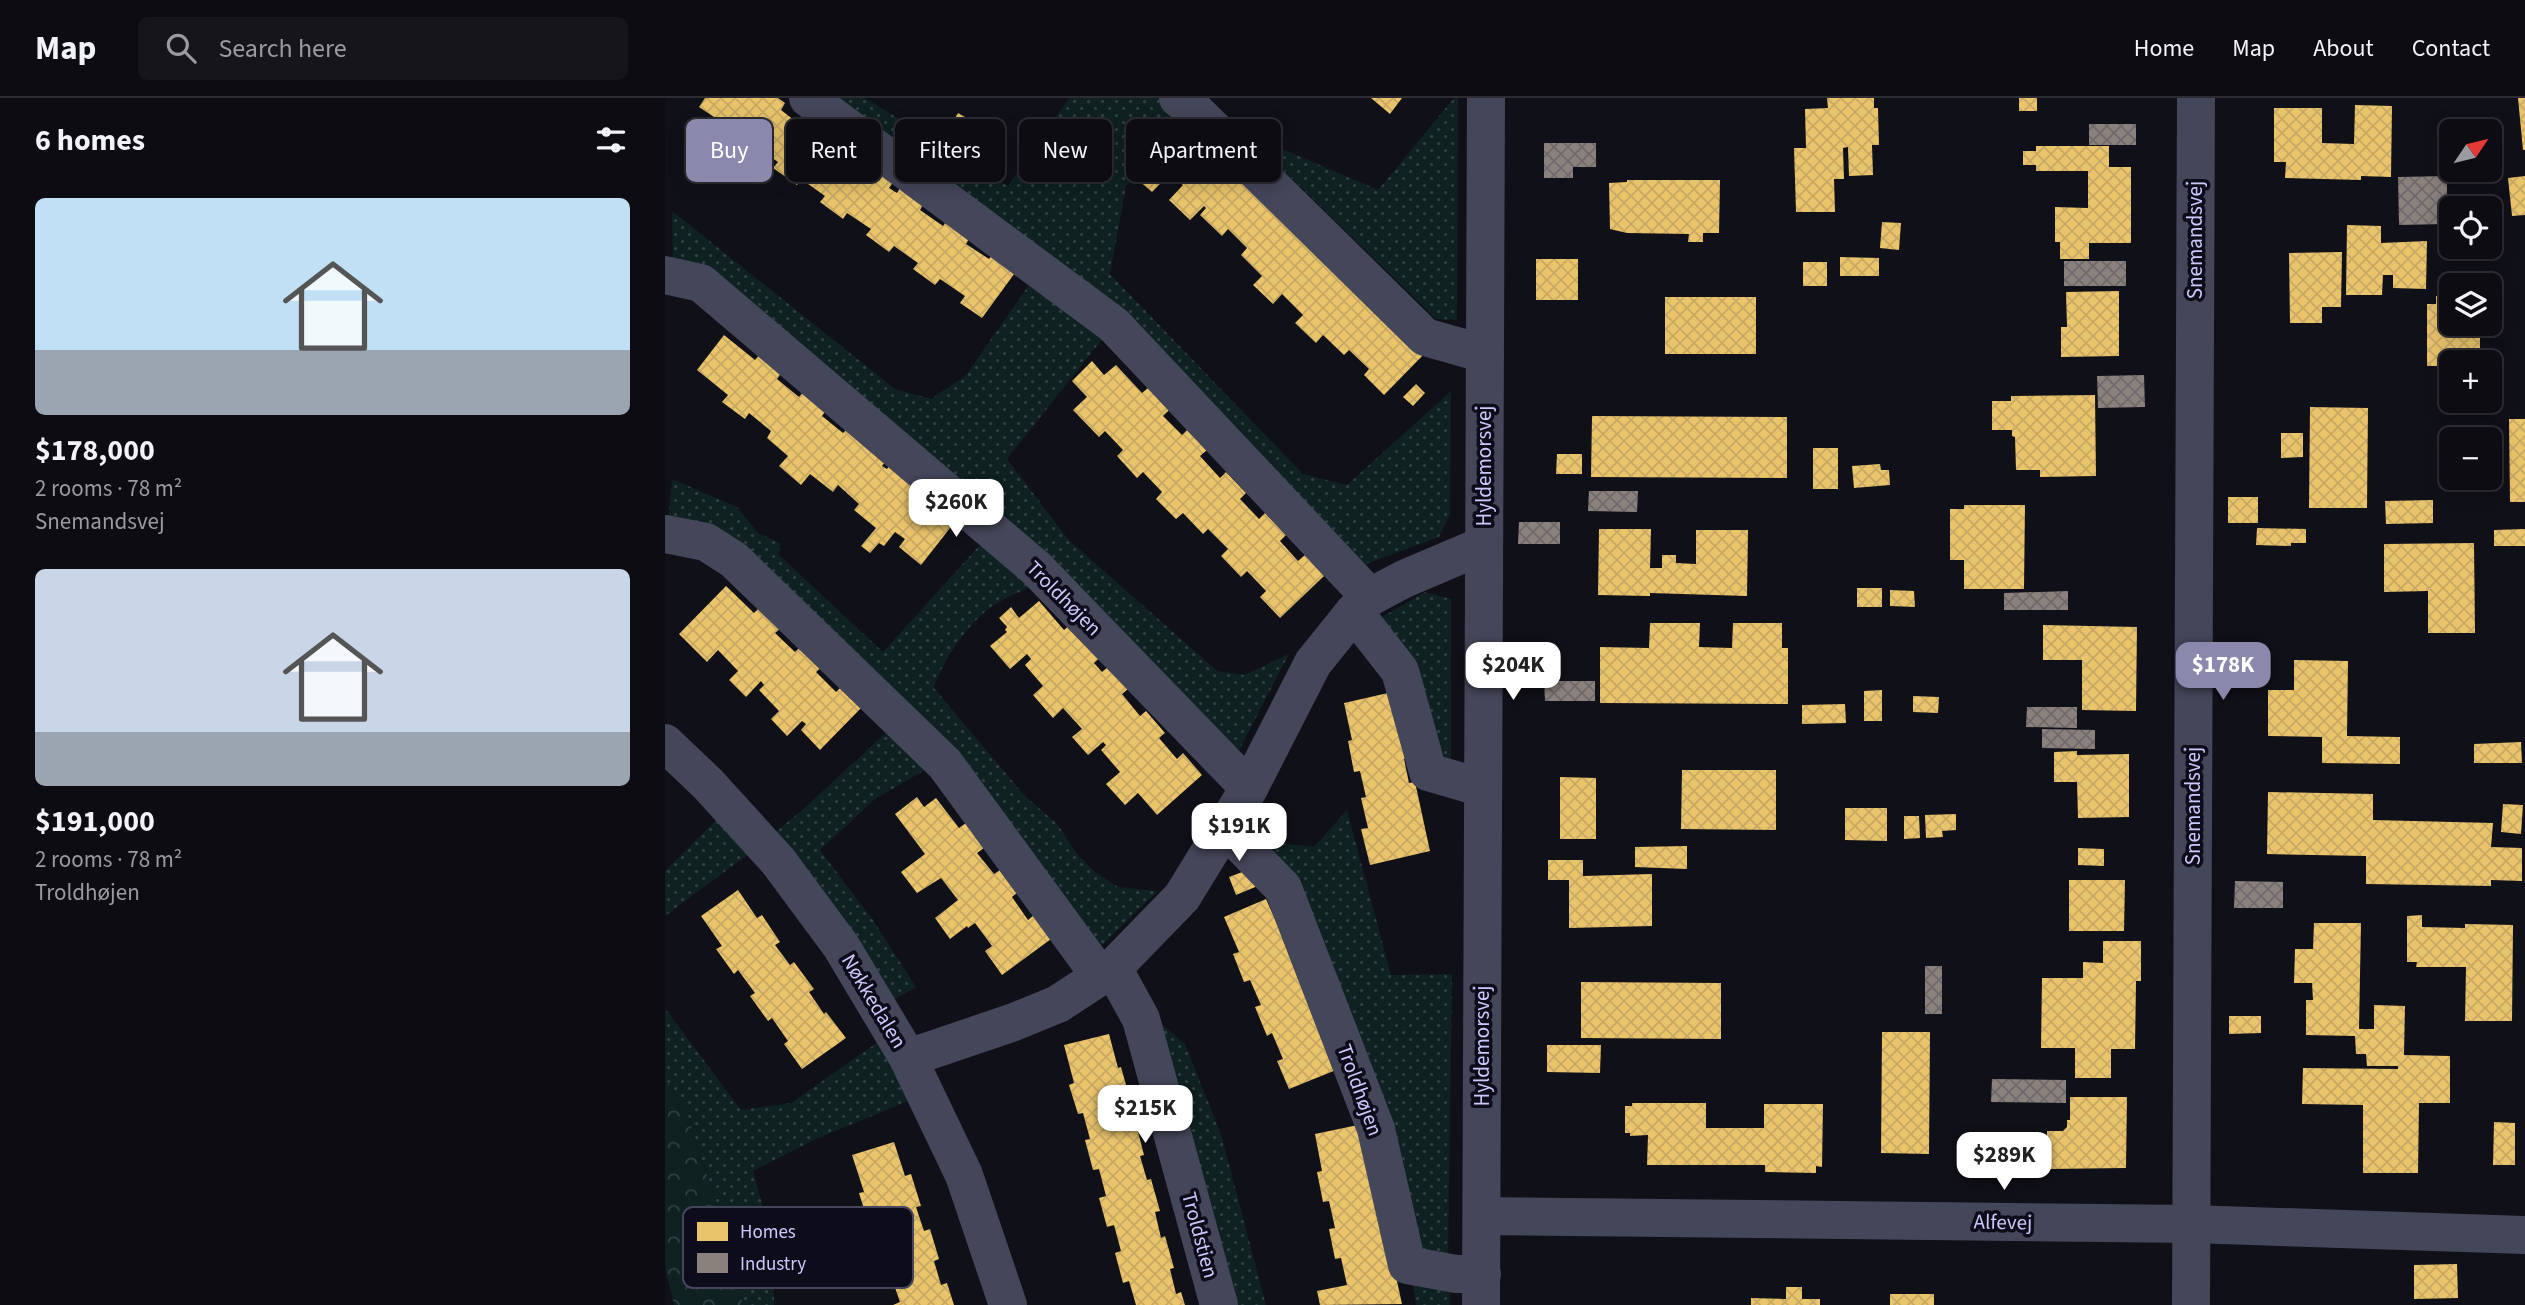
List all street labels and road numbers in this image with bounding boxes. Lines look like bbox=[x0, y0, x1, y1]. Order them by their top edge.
street label: Snemandsvej bbox=[2180, 181, 2210, 299]
street label: Hyldemorsvej bbox=[1469, 405, 1499, 527]
street label: Troldhøjen bbox=[1020, 554, 1108, 642]
street label: Snemandsvej bbox=[2178, 747, 2208, 865]
street label: Nøkkedalen bbox=[834, 948, 914, 1054]
street label: Hyldemorsvej bbox=[1467, 985, 1497, 1107]
street label: Troldhøjen bbox=[1330, 1040, 1390, 1140]
street label: Troldstien bbox=[1174, 1188, 1226, 1282]
street label: Alfevej bbox=[1973, 1206, 2033, 1238]

